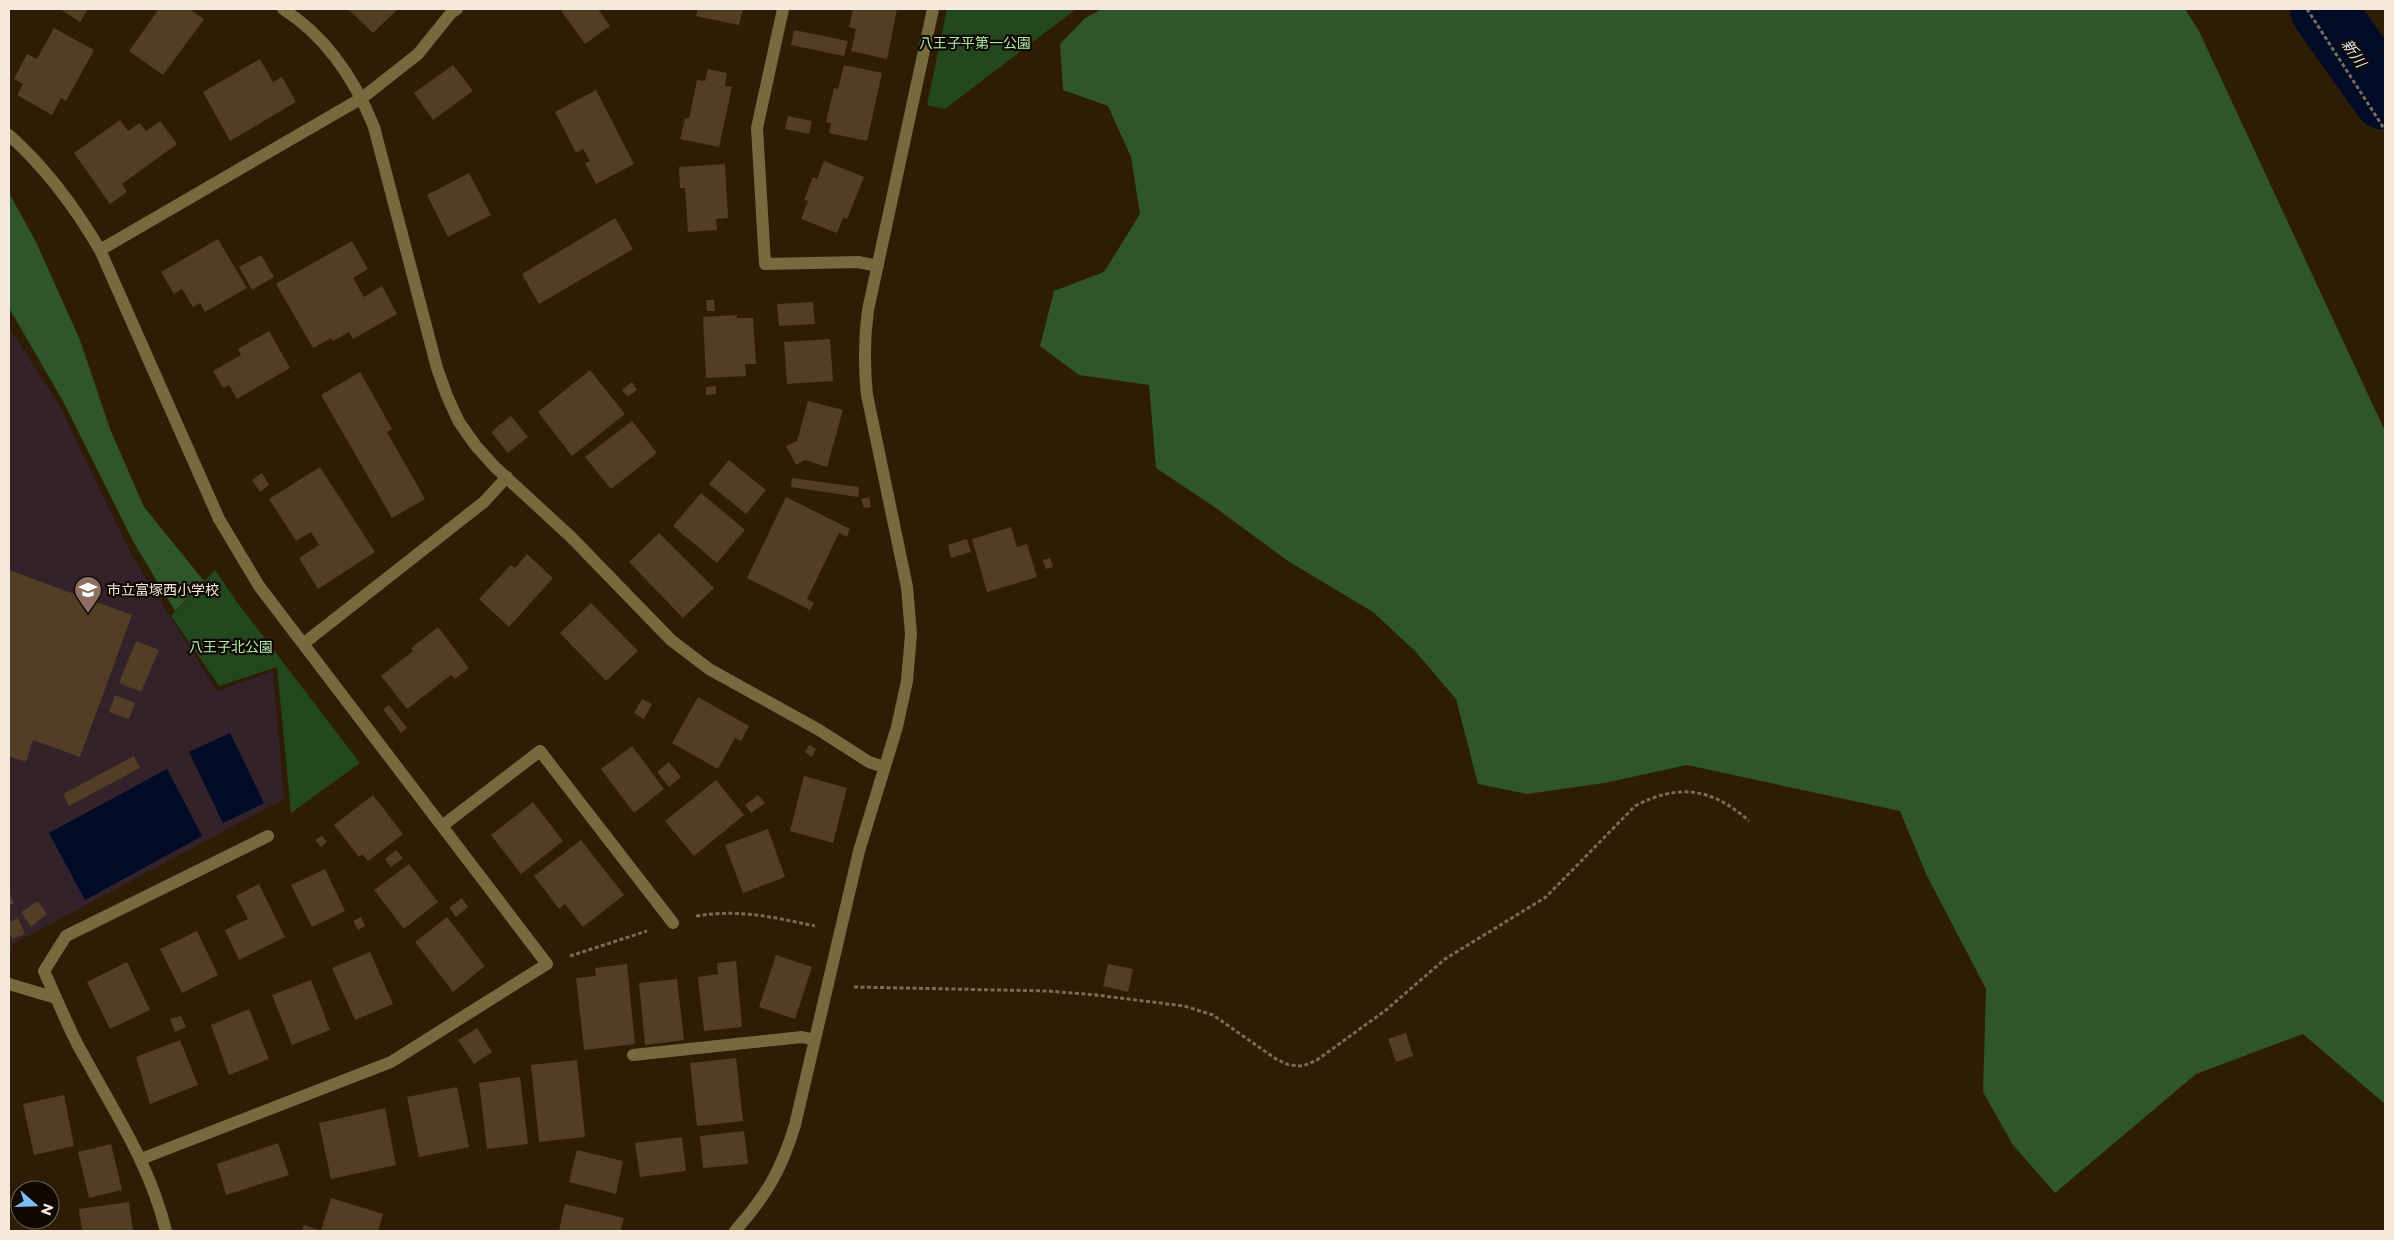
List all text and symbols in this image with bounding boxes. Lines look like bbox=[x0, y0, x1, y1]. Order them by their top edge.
park label: 八王子平第一公園 bbox=[919, 34, 1031, 52]
water label: 新川 bbox=[2338, 35, 2372, 72]
school or university icon: 市立富塚西小学校 bbox=[73, 575, 103, 614]
place label: 市立富塚西小学校 bbox=[107, 581, 219, 599]
park label: 八王子北公園 bbox=[189, 638, 273, 656]
north arrow bbox=[10, 1180, 60, 1230]
text: N bbox=[37, 1201, 58, 1218]

